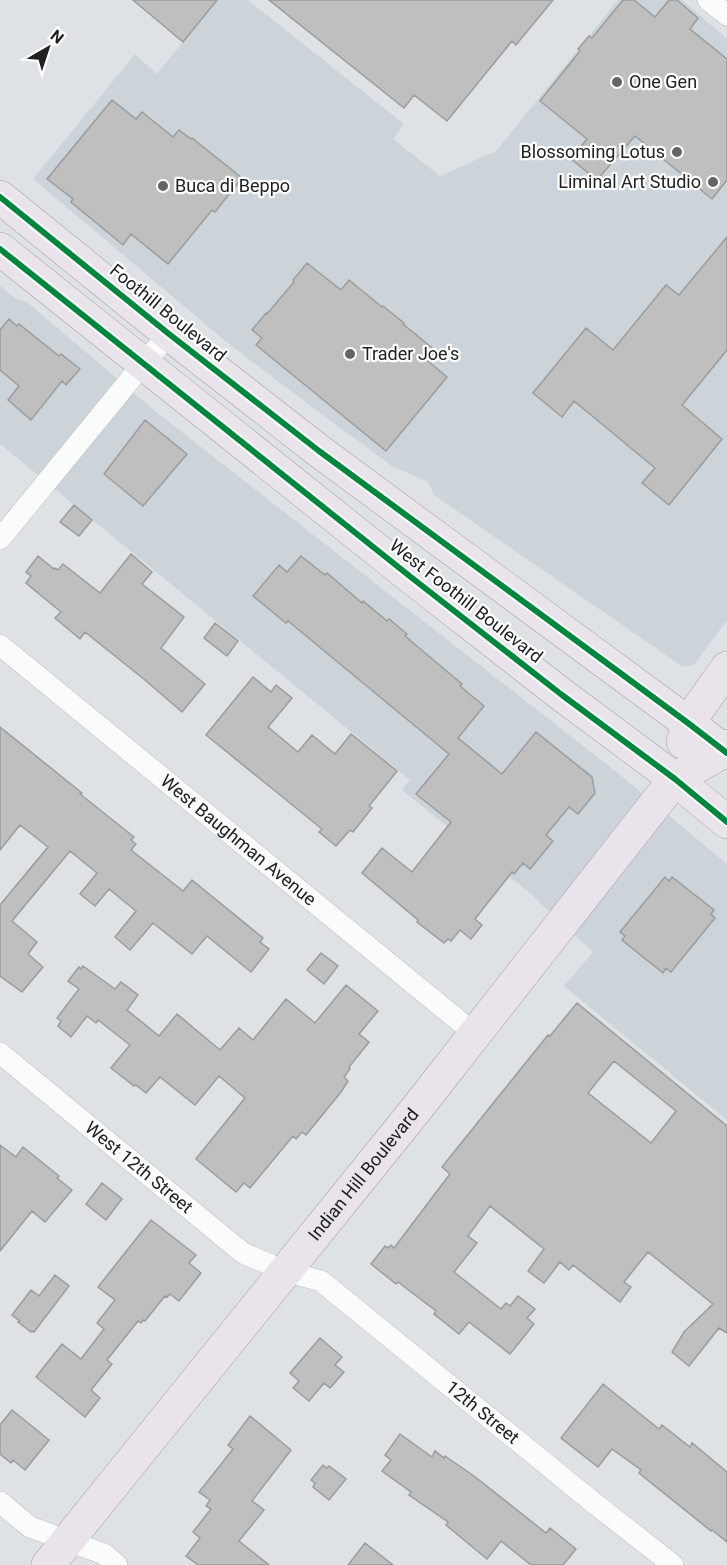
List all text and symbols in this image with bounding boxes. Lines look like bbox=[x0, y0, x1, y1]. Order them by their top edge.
north arrow bbox=[18, 18, 78, 78]
text: N bbox=[47, 26, 67, 48]
place label: One Gen bbox=[629, 71, 697, 92]
marker: One Gen bbox=[610, 75, 624, 89]
place label: Blossoming Lotus bbox=[521, 141, 665, 162]
marker: Blossoming Lotus bbox=[670, 145, 684, 159]
place label: Liminal Art Studio bbox=[558, 171, 701, 192]
place label: Buca di Beppo bbox=[175, 175, 290, 196]
marker: Liminal Art Studio bbox=[706, 175, 720, 189]
marker: Buca di Beppo bbox=[156, 179, 170, 193]
street label: Foothill Boulevard bbox=[106, 259, 231, 366]
place label: Trader Joe's bbox=[362, 343, 459, 364]
marker: Trader Joe's bbox=[343, 347, 357, 361]
street label: West Foothill Boulevard bbox=[386, 534, 547, 667]
street label: West Baughman Avenue bbox=[157, 770, 321, 910]
street label: Indian Hill Boulevard bbox=[303, 1104, 423, 1245]
street label: West 12th Street bbox=[81, 1117, 197, 1217]
street label: 12th Street bbox=[442, 1376, 524, 1448]

